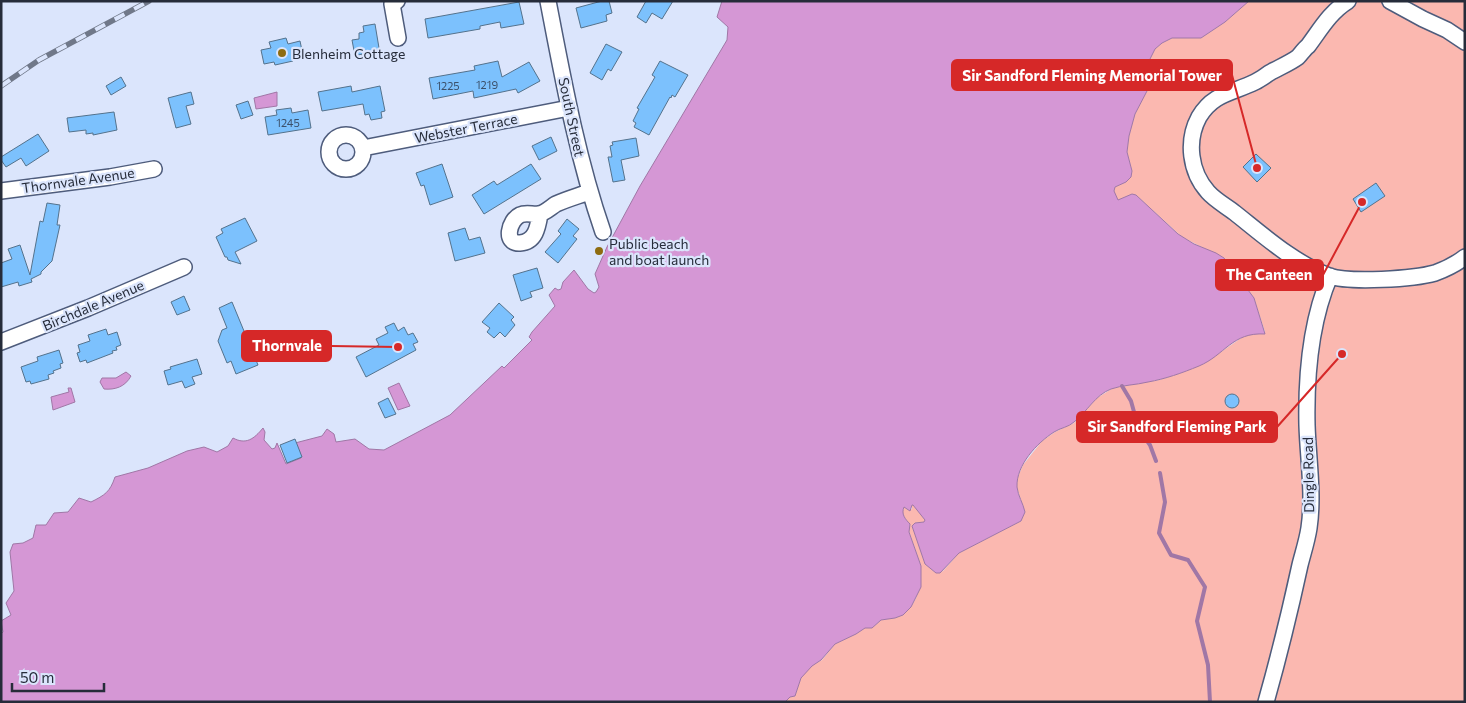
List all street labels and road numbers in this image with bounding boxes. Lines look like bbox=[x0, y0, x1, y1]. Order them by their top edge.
street label: South Street bbox=[555, 76, 589, 158]
street label: Webster Terrace bbox=[413, 110, 519, 146]
street label: Thornvale Avenue bbox=[21, 164, 135, 196]
street label: Birchdale Avenue bbox=[40, 276, 146, 334]
street label: Dingle Road bbox=[1299, 437, 1317, 513]

